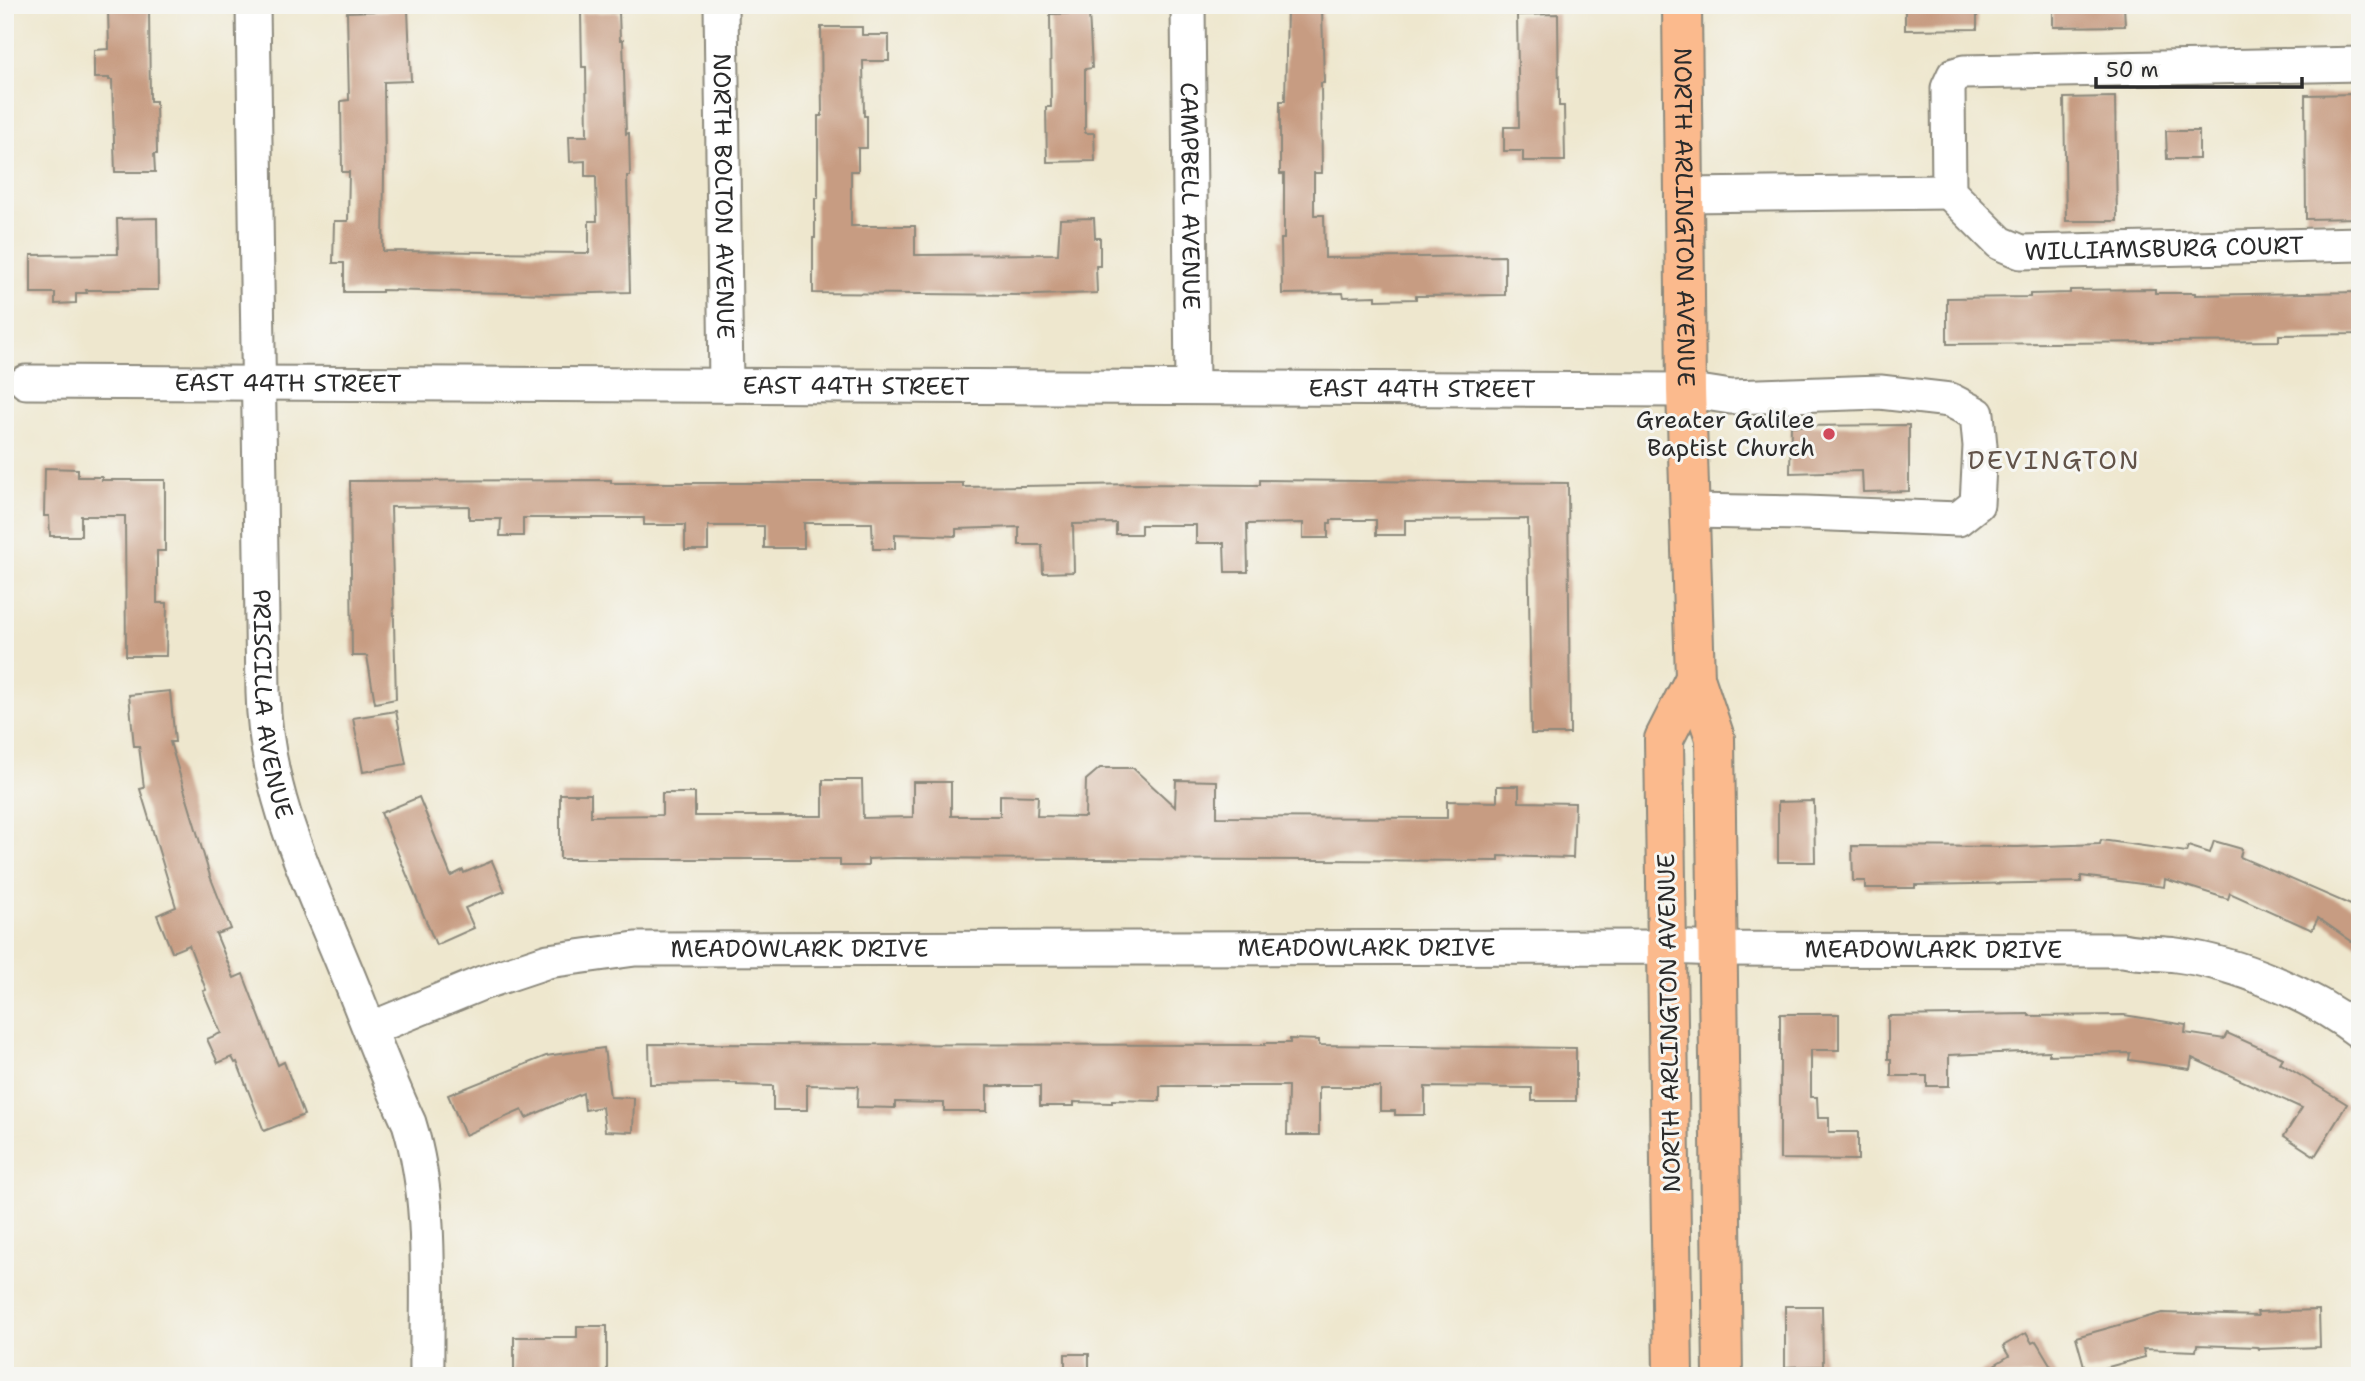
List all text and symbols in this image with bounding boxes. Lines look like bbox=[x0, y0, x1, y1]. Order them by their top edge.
scale bar bbox=[2096, 46, 2302, 90]
street label: NORTH ARLINGTON AVENUE bbox=[1666, 47, 1702, 387]
street label: NORTH BOLTON AVENUE bbox=[706, 53, 741, 339]
text: 50 m bbox=[2106, 56, 2159, 84]
street label: CAMPBELL AVENUE bbox=[1173, 82, 1207, 310]
street label: WILLIAMSBURG COURT bbox=[2024, 229, 2304, 268]
street label: EAST 44TH STREET bbox=[174, 367, 402, 400]
street label: EAST 44TH STREET bbox=[742, 369, 970, 403]
street label: EAST 44TH STREET bbox=[1308, 372, 1536, 405]
place label: Greater Galilee Baptist Church bbox=[1636, 404, 1815, 464]
marker: Greater Galilee Baptist Church bbox=[1821, 426, 1837, 442]
district label: DEVINGTON bbox=[1967, 442, 2141, 477]
street label: PRISCILLA AVENUE bbox=[245, 589, 301, 823]
street label: NORTH ARLINGTON AVENUE bbox=[1650, 853, 1688, 1193]
street label: MEADOWLARK DRIVE bbox=[1238, 931, 1495, 964]
street label: MEADOWLARK DRIVE bbox=[671, 932, 928, 965]
street label: MEADOWLARK DRIVE bbox=[1805, 933, 2062, 966]

